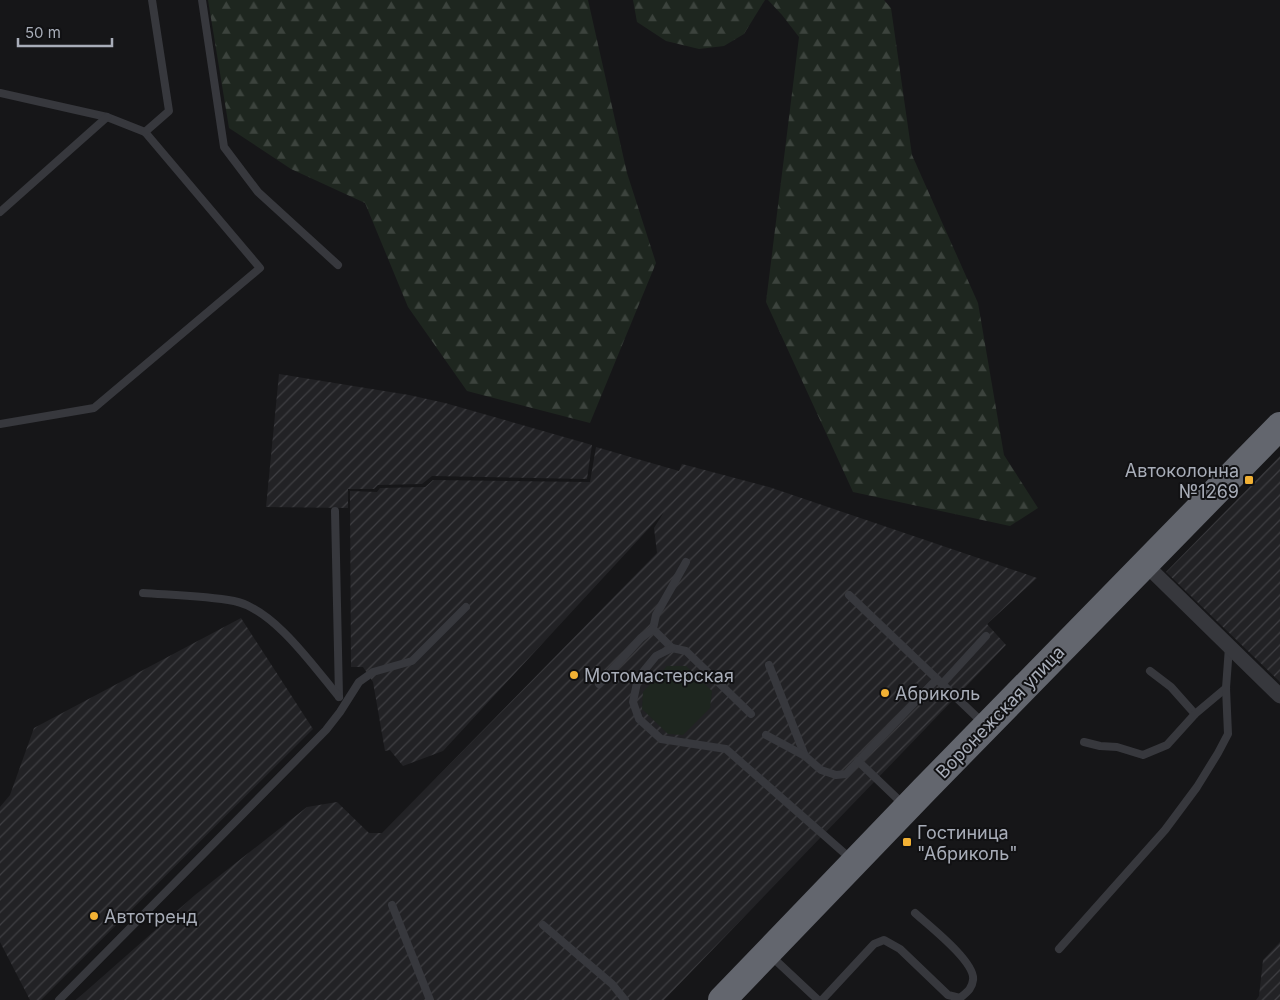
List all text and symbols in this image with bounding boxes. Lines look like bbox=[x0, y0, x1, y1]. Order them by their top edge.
scale bar bbox=[18, 15, 111, 47]
text: 50 m bbox=[25, 23, 61, 42]
place label: Автоколонна №1269 bbox=[1125, 460, 1239, 502]
marker: Автоколонна №1269 bbox=[1243, 474, 1255, 486]
street label: Воронежская улица bbox=[931, 642, 1069, 782]
place label: Мотомастерская bbox=[584, 665, 734, 686]
marker: Мотомастерская bbox=[568, 669, 580, 681]
place label: Абриколь bbox=[895, 683, 980, 704]
marker: Абриколь bbox=[879, 687, 891, 699]
place label: Гостиница "Абриколь" bbox=[917, 822, 1018, 864]
marker: Гостиница "Абриколь" bbox=[901, 836, 913, 848]
place label: Автотренд bbox=[104, 906, 198, 927]
marker: Автотренд bbox=[88, 910, 100, 922]

